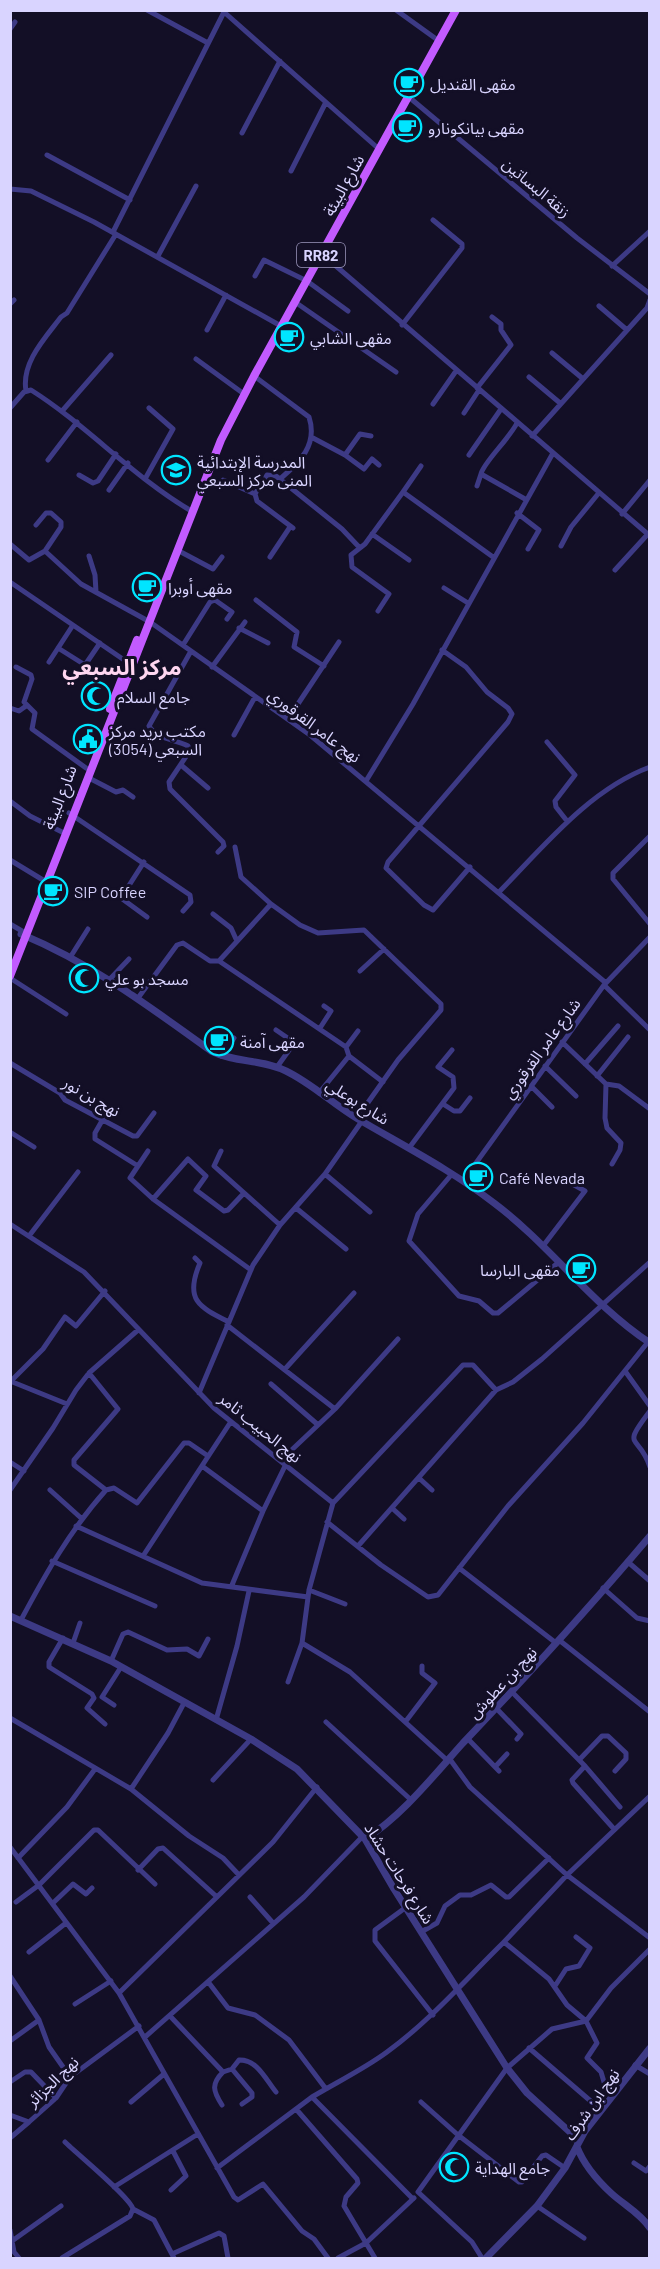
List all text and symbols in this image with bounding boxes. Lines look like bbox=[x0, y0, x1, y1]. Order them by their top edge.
cafe icon: مقهى القنديل bbox=[393, 67, 425, 99]
place label: مقهى القنديل bbox=[430, 74, 516, 94]
cafe icon: مقهى بيانكونارو bbox=[391, 111, 423, 143]
place label: مقهى بيانكونارو bbox=[428, 118, 524, 138]
street label: شارع البيئة bbox=[318, 151, 371, 221]
street label: زنقة البساتين bbox=[499, 153, 575, 222]
road number: RR82 bbox=[297, 243, 345, 267]
cafe icon: مقهى الشابي bbox=[273, 321, 305, 353]
place label: مقهى الشابي bbox=[310, 328, 392, 350]
place label: المدرسة الإبتدائية المنى مركز السبعي bbox=[197, 452, 312, 492]
school or university icon: المدرسة الإبتدائية المنى مركز السبعي bbox=[160, 454, 192, 486]
cafe icon: مقهى أوبرا bbox=[131, 571, 163, 603]
place label: مقهى أوبرا bbox=[168, 578, 232, 598]
district label: مركز السبعي bbox=[62, 653, 182, 685]
mosque icon: جامع السلام bbox=[80, 680, 112, 712]
street label: نهج عامر القرقوري bbox=[263, 684, 365, 769]
place label: جامع السلام bbox=[117, 687, 190, 710]
place label: مكتب بريد مركز السبعي (3054) bbox=[108, 721, 206, 761]
public building icon: مكتب بريد مركز السبعي (3054) bbox=[72, 723, 104, 755]
street label: شارع البيئة bbox=[38, 762, 84, 833]
cafe icon: SIP Coffee bbox=[37, 875, 69, 907]
place label: SIP Coffee bbox=[74, 882, 146, 901]
mosque icon: مسجد بو علي bbox=[68, 962, 100, 994]
place label: مسجد بو علي bbox=[105, 969, 189, 991]
street label: شارع عامر القرقوري bbox=[498, 994, 587, 1104]
cafe icon: مقهى آمنة bbox=[203, 1025, 235, 1057]
place label: مقهى آمنة bbox=[240, 1032, 305, 1052]
street label: نهج بن نور bbox=[57, 1072, 124, 1123]
street label: شارع بوعلي bbox=[321, 1074, 393, 1131]
cafe icon: Café Nevada bbox=[462, 1161, 494, 1193]
place label: Café Nevada bbox=[499, 1168, 585, 1187]
cafe icon: مقهى البارسا bbox=[565, 1253, 597, 1285]
place label: مقهى البارسا bbox=[480, 1260, 560, 1280]
street label: نهج الحبيب ثامر bbox=[213, 1387, 306, 1469]
street label: نهج بن عطوش bbox=[464, 1642, 543, 1725]
street label: شارع فرحات حشاد bbox=[358, 1819, 439, 1929]
street label: نهج الجزائر bbox=[21, 2052, 85, 2114]
street label: نهج ابن شرف bbox=[559, 2065, 626, 2146]
mosque icon: جامع الهداية bbox=[438, 2151, 470, 2183]
place label: جامع الهداية bbox=[475, 2158, 550, 2181]

